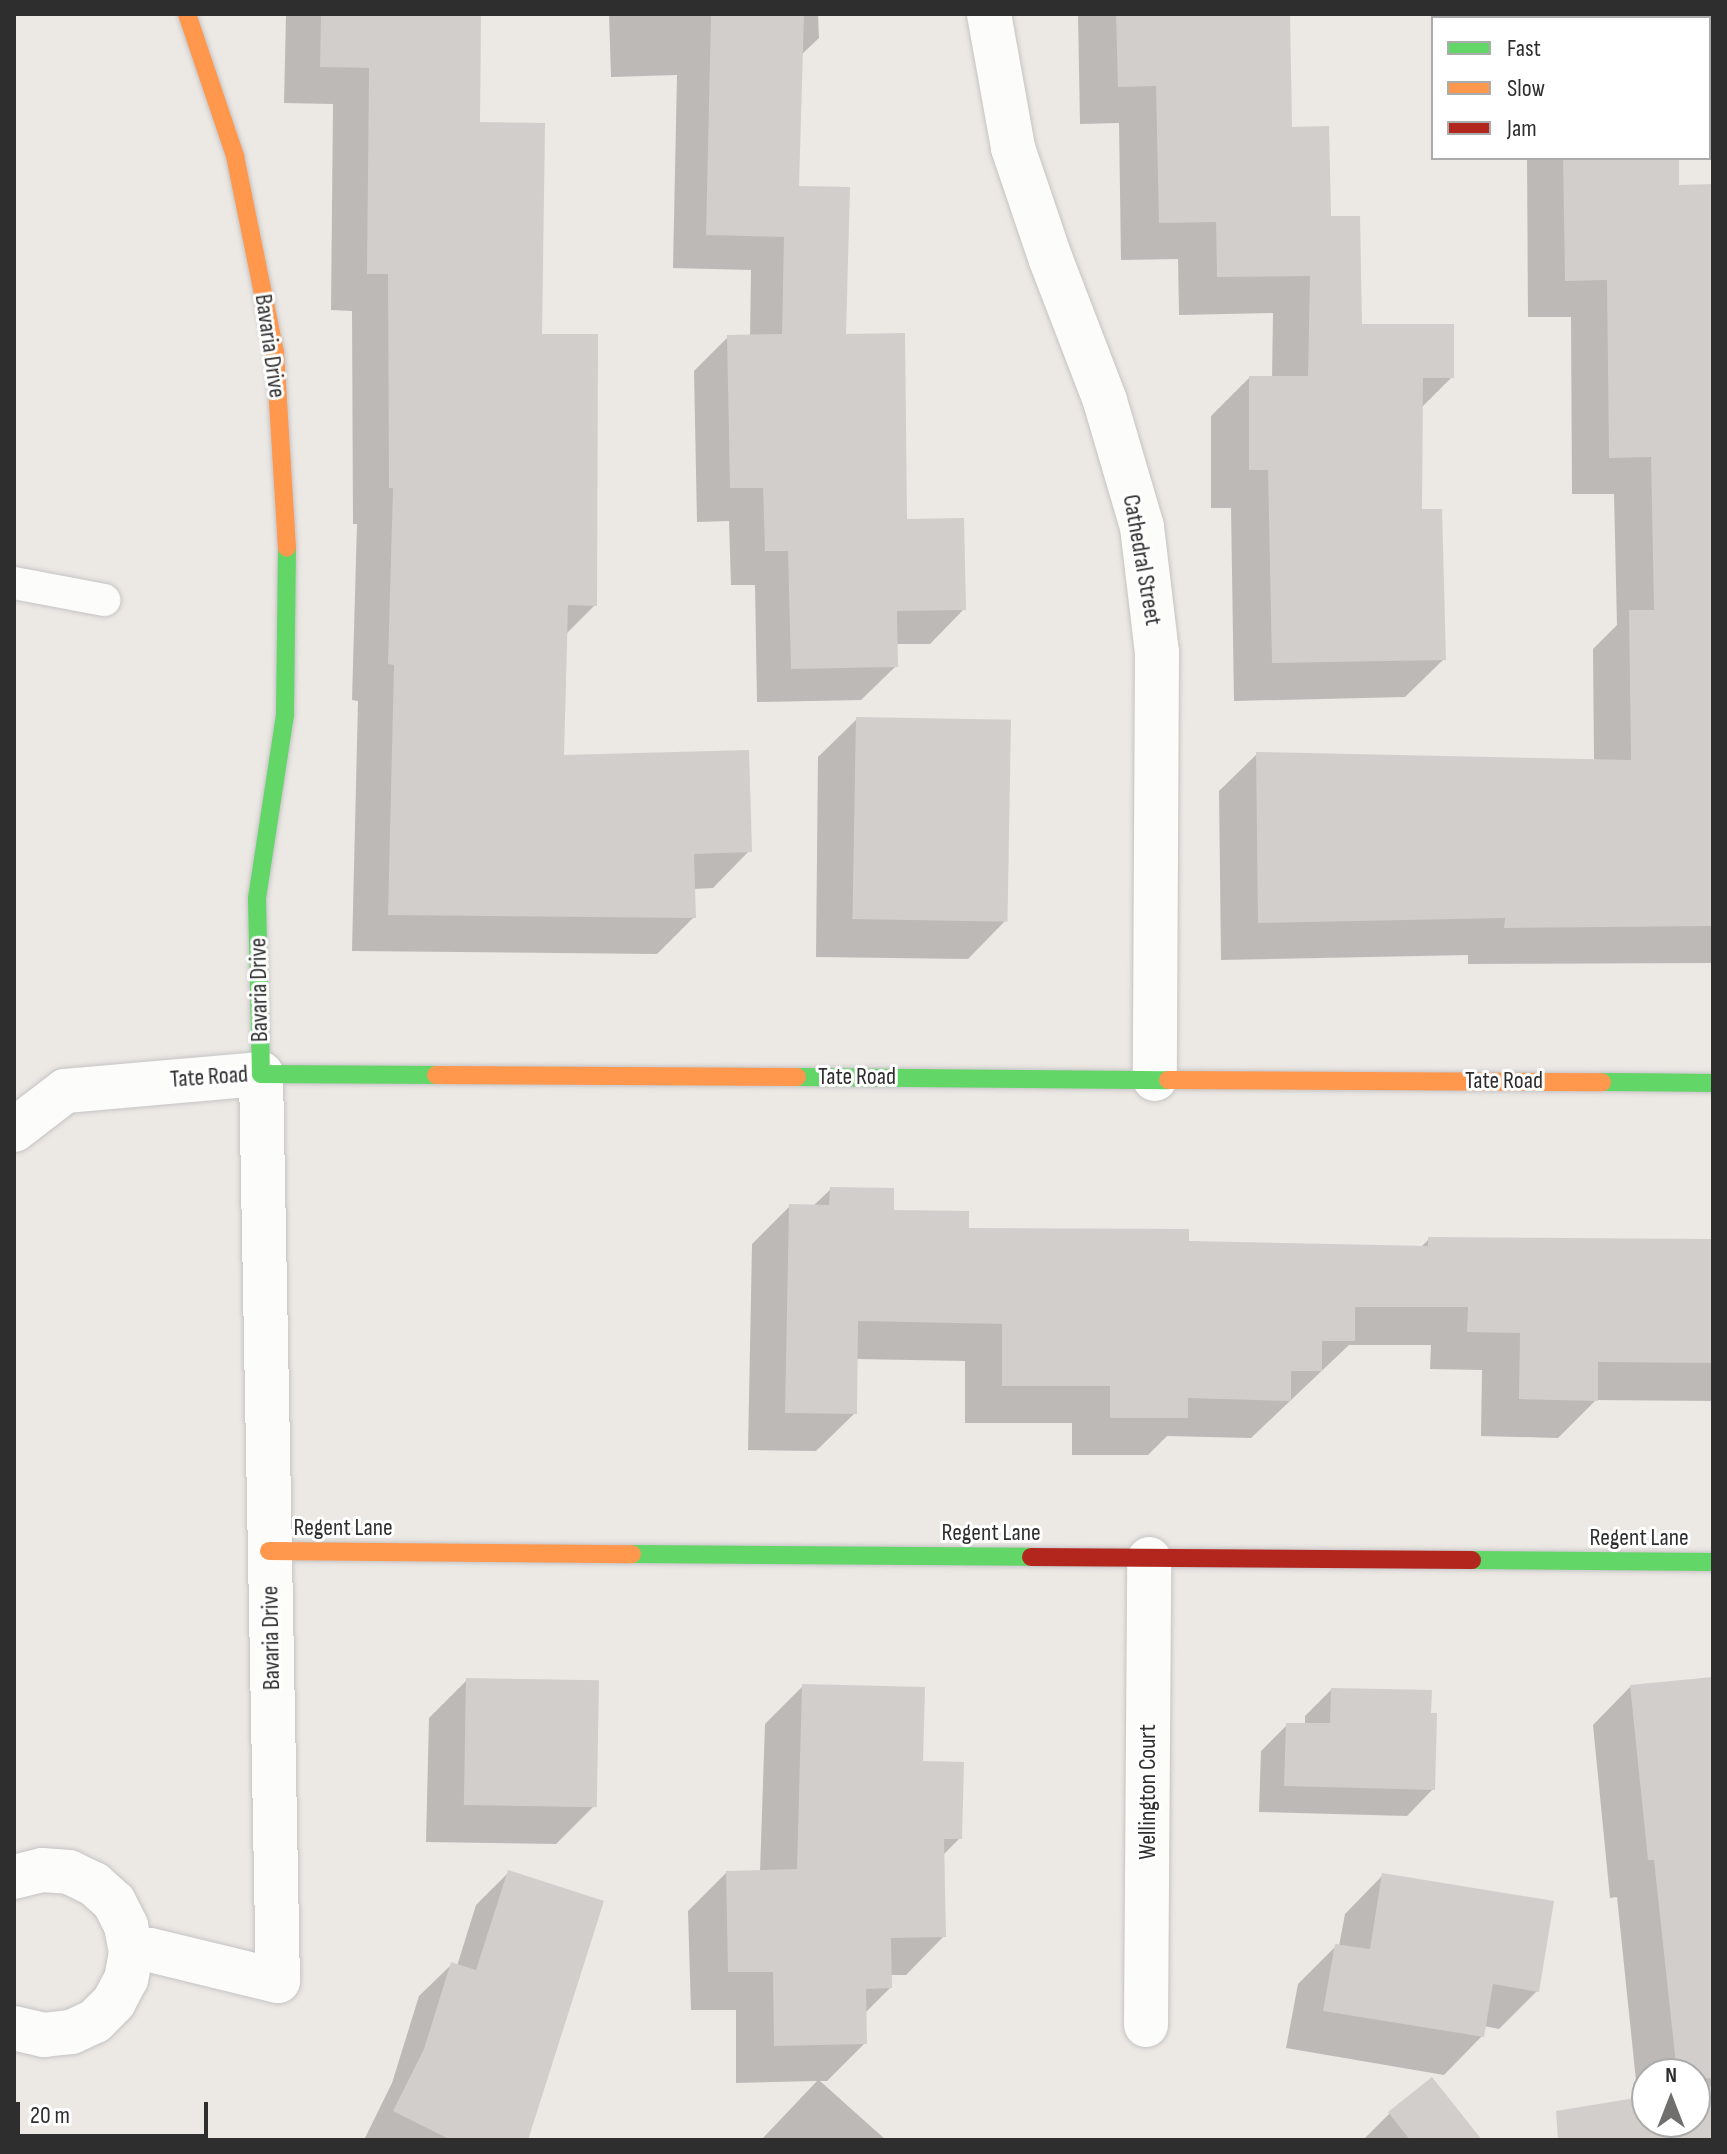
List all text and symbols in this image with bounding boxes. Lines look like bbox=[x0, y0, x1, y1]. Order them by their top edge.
legend bbox=[1431, 16, 1711, 160]
text: Fast bbox=[1507, 34, 1541, 63]
text: Slow bbox=[1507, 74, 1545, 103]
text: Jam bbox=[1507, 114, 1537, 143]
street label: Bavaria Drive bbox=[248, 292, 292, 400]
street label: Cathedral Street bbox=[1116, 492, 1168, 628]
street label: Bavaria Drive bbox=[244, 938, 274, 1042]
street label: Tate Road bbox=[169, 1060, 249, 1094]
street label: Tate Road bbox=[818, 1063, 896, 1091]
street label: Tate Road bbox=[1465, 1067, 1543, 1095]
street label: Regent Lane bbox=[293, 1514, 393, 1542]
street label: Regent Lane bbox=[941, 1519, 1041, 1547]
street label: Regent Lane bbox=[1589, 1524, 1689, 1552]
street label: Bavaria Drive bbox=[256, 1586, 286, 1690]
street label: Wellington Court bbox=[1134, 1724, 1162, 1860]
north arrow bbox=[1631, 2058, 1711, 2138]
text: N bbox=[1665, 2062, 1677, 2089]
scale bar bbox=[20, 2086, 212, 2136]
text: 20 m bbox=[30, 2101, 70, 2130]

